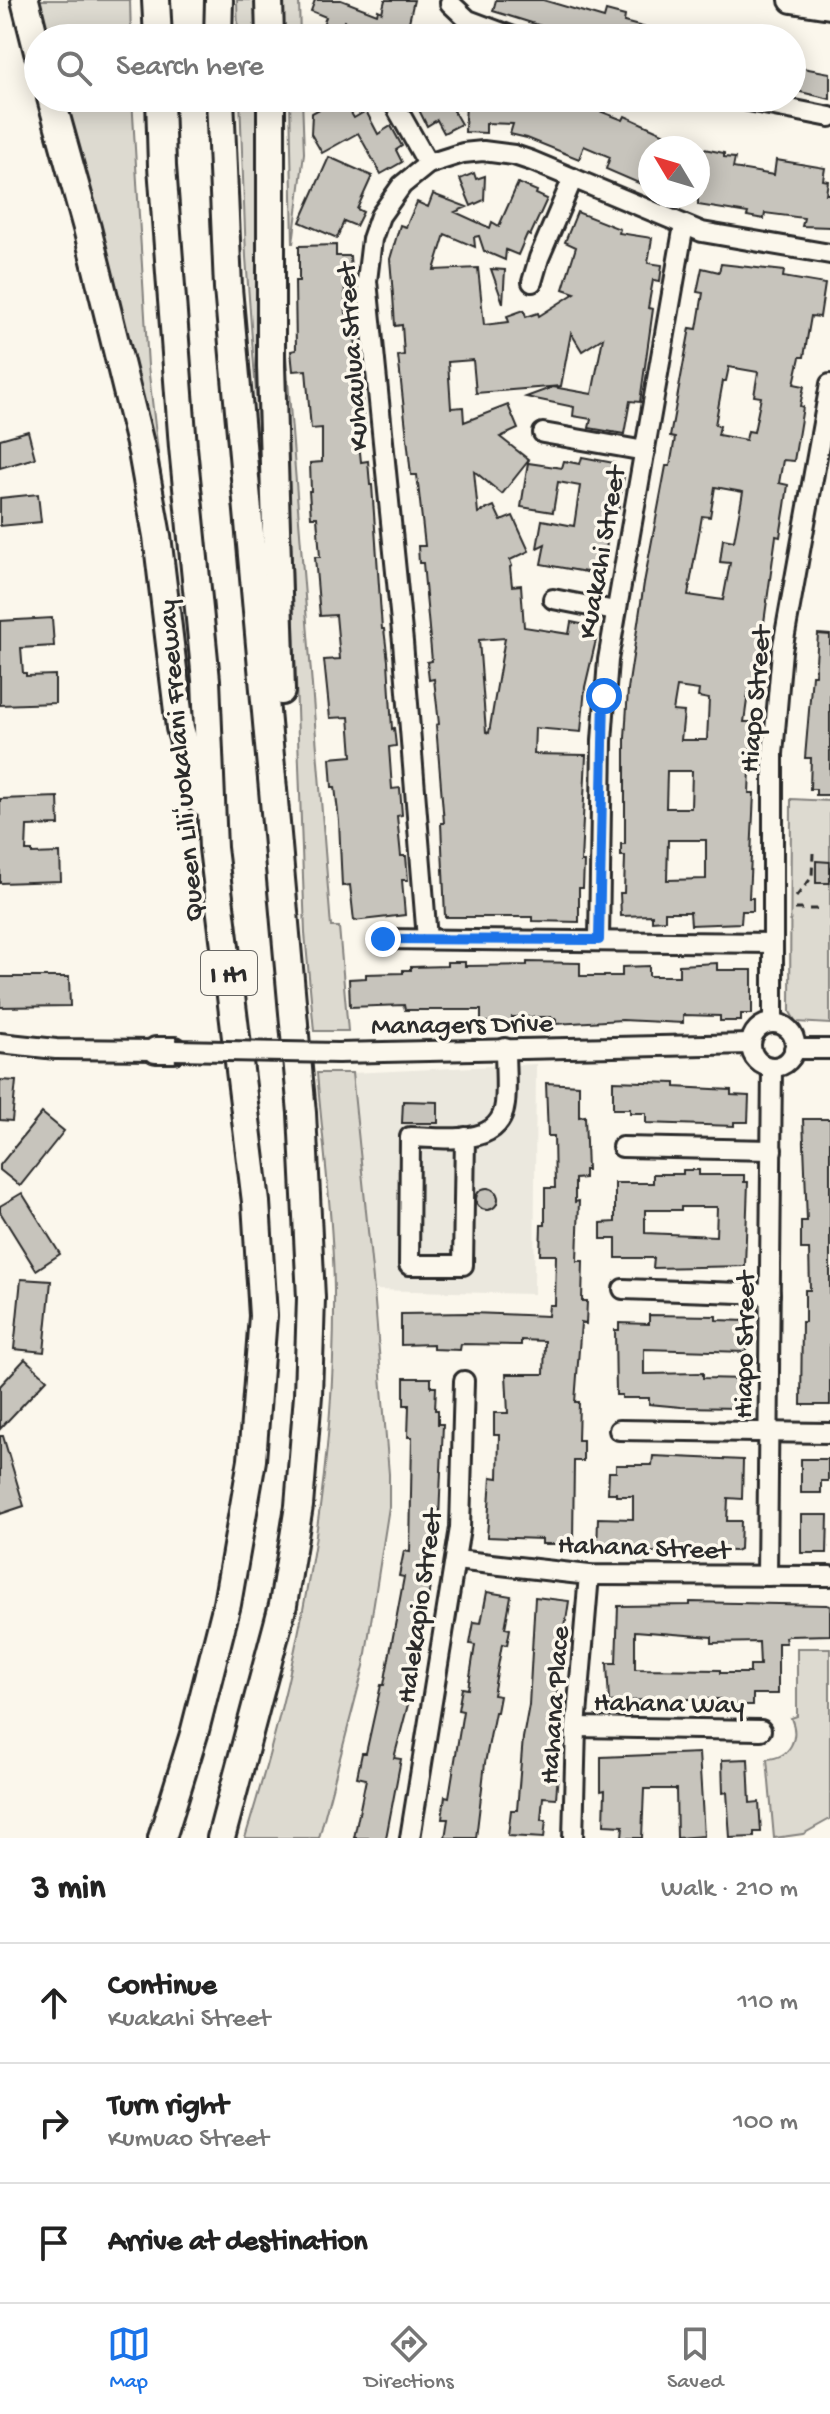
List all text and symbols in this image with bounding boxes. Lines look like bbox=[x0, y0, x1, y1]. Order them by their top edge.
search box bbox=[24, 24, 806, 112]
icon: search bbox=[52, 46, 96, 90]
text: Search here bbox=[116, 51, 264, 86]
north arrow bbox=[638, 136, 710, 208]
street label: Kuhaulua Street bbox=[331, 259, 378, 452]
street label: Kuakahi Street bbox=[572, 461, 635, 642]
street label: Queen Liliʻuokalani Freeway bbox=[152, 598, 213, 923]
street label: Hiapo Street bbox=[735, 622, 781, 774]
route start bbox=[586, 678, 622, 714]
route end bbox=[365, 921, 401, 957]
road number: I H1 bbox=[201, 951, 257, 995]
street label: Managers Drive bbox=[371, 1008, 554, 1045]
street label: Hiapo Street bbox=[729, 1269, 764, 1419]
street label: Halekapio Street bbox=[391, 1505, 452, 1706]
street label: Hahana Street bbox=[557, 1530, 733, 1569]
street label: Hahana Place bbox=[534, 1624, 579, 1786]
street label: Hahana Way bbox=[593, 1688, 745, 1723]
text: 3 min bbox=[32, 1870, 105, 1910]
text: Walk · 210 m bbox=[661, 1875, 798, 1906]
text: Continue bbox=[108, 1970, 217, 2005]
icon: ahead bbox=[32, 1981, 76, 2025]
text: 110 m bbox=[738, 1988, 798, 2019]
text: Kuakahi Street bbox=[108, 2005, 270, 2036]
text: Turn right bbox=[108, 2090, 228, 2125]
icon: right bbox=[32, 2101, 76, 2145]
text: 100 m bbox=[733, 2108, 798, 2139]
text: Kumuao Street bbox=[108, 2125, 269, 2156]
icon: arrive bbox=[32, 2221, 76, 2265]
text: Arrive at destination bbox=[108, 2226, 368, 2261]
tab: Map bbox=[107, 2322, 151, 2396]
tab: Directions bbox=[364, 2322, 454, 2396]
tab: Saved bbox=[667, 2322, 723, 2396]

